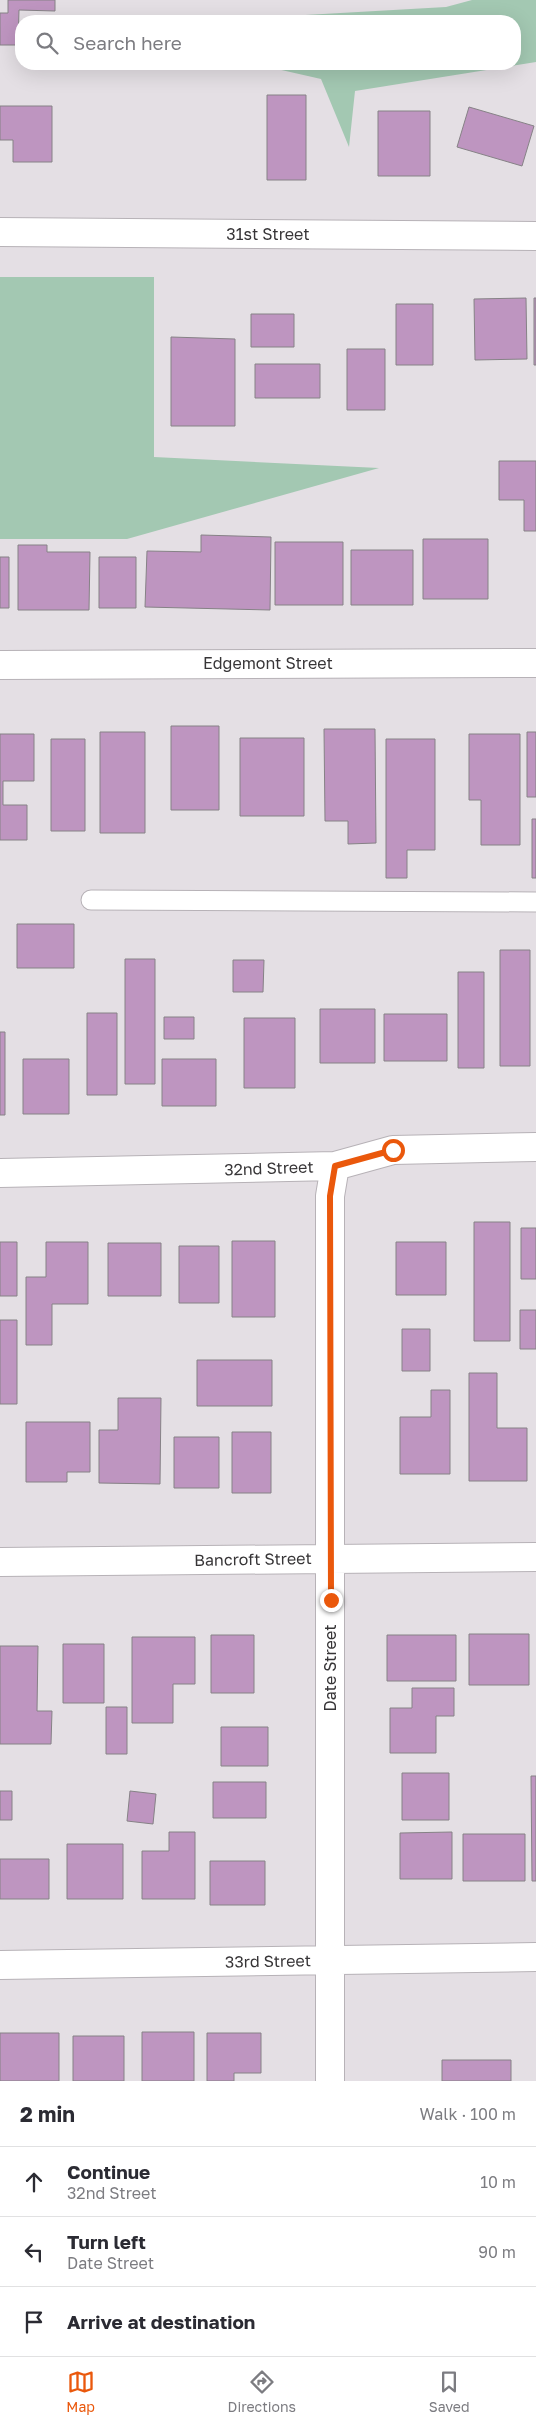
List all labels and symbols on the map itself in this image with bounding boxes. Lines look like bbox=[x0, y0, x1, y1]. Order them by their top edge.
street label: 31st Street bbox=[226, 224, 310, 244]
street label: Edgemont Street bbox=[203, 653, 333, 673]
route start bbox=[382, 1139, 405, 1162]
street label: 32nd Street bbox=[224, 1156, 314, 1180]
street label: Bancroft Street bbox=[194, 1548, 312, 1570]
route end bbox=[320, 1589, 343, 1612]
street label: Date Street bbox=[320, 1624, 340, 1712]
street label: 33rd Street bbox=[225, 1950, 311, 1972]

